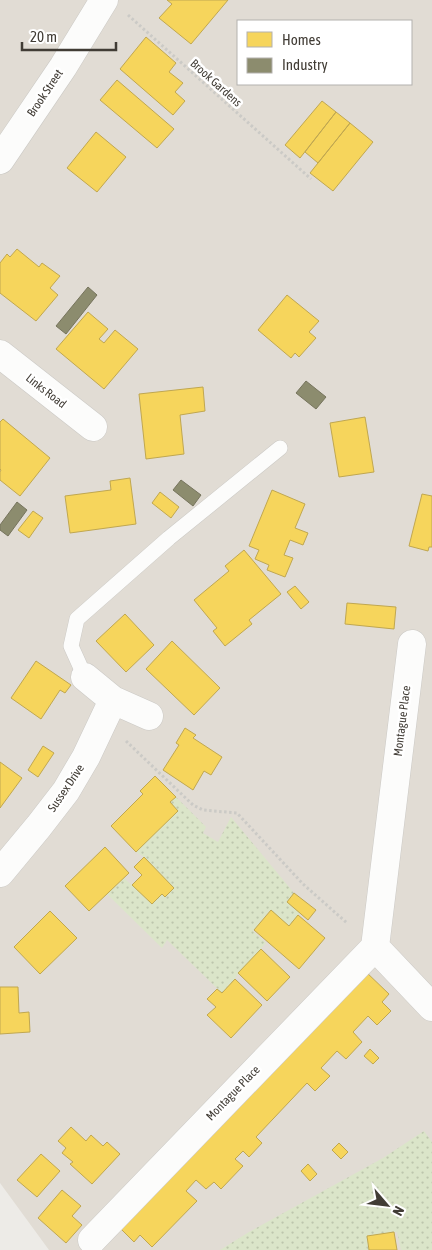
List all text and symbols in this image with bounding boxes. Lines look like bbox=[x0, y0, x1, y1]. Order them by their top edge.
scale bar bbox=[22, 20, 116, 52]
legend bbox=[237, 20, 412, 85]
text: 20 m bbox=[30, 28, 57, 45]
text: Homes bbox=[282, 31, 321, 48]
street label: Brook Gardens bbox=[187, 56, 245, 110]
text: Industry bbox=[282, 56, 328, 73]
street label: Brook Street bbox=[24, 66, 66, 119]
street label: Links Road bbox=[23, 371, 69, 411]
street label: Montague Place bbox=[391, 685, 413, 757]
street label: Sussex Drive bbox=[45, 762, 87, 814]
street label: Montague Place bbox=[203, 1063, 263, 1123]
north arrow bbox=[362, 1180, 412, 1230]
text: N bbox=[389, 1204, 407, 1219]

